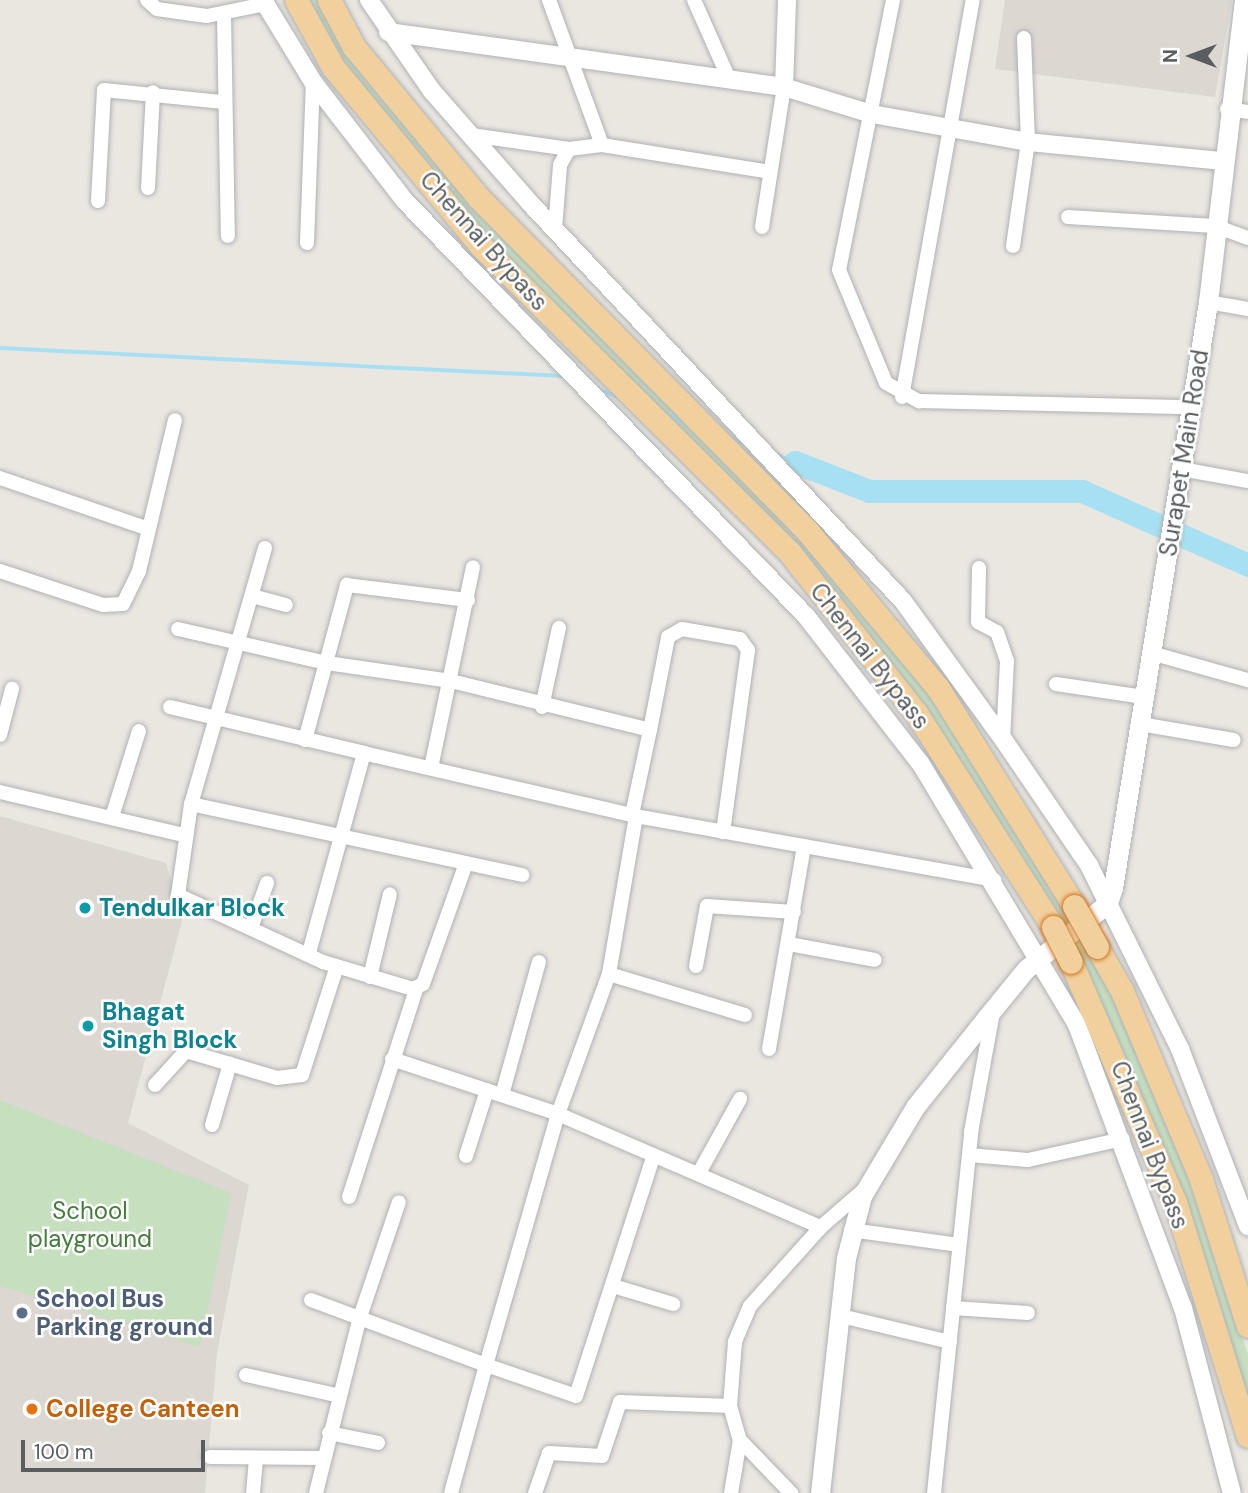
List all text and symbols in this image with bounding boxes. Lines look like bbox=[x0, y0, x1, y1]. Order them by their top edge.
north arrow bbox=[1157, 21, 1227, 91]
text: N bbox=[1158, 49, 1183, 63]
street label: Chennai Bypass bbox=[414, 165, 554, 317]
street label: Surapet Main Road bbox=[1153, 348, 1215, 558]
street label: Chennai Bypass bbox=[804, 577, 936, 735]
place label: Tendulkar Block bbox=[99, 894, 285, 922]
marker: Tendulkar Block bbox=[77, 900, 93, 916]
place label: Bhagat Singh Block bbox=[102, 998, 237, 1054]
marker: Bhagat Singh Block bbox=[80, 1018, 96, 1034]
street label: Chennai Bypass bbox=[1105, 1057, 1195, 1233]
park label: School playground bbox=[28, 1197, 152, 1253]
place label: School Bus Parking ground bbox=[36, 1285, 213, 1341]
marker: School Bus Parking ground bbox=[14, 1305, 30, 1321]
place label: College Canteen bbox=[46, 1395, 240, 1423]
marker: College Canteen bbox=[24, 1401, 40, 1417]
scale bar bbox=[24, 1426, 208, 1470]
text: 100 m bbox=[34, 1438, 94, 1466]

